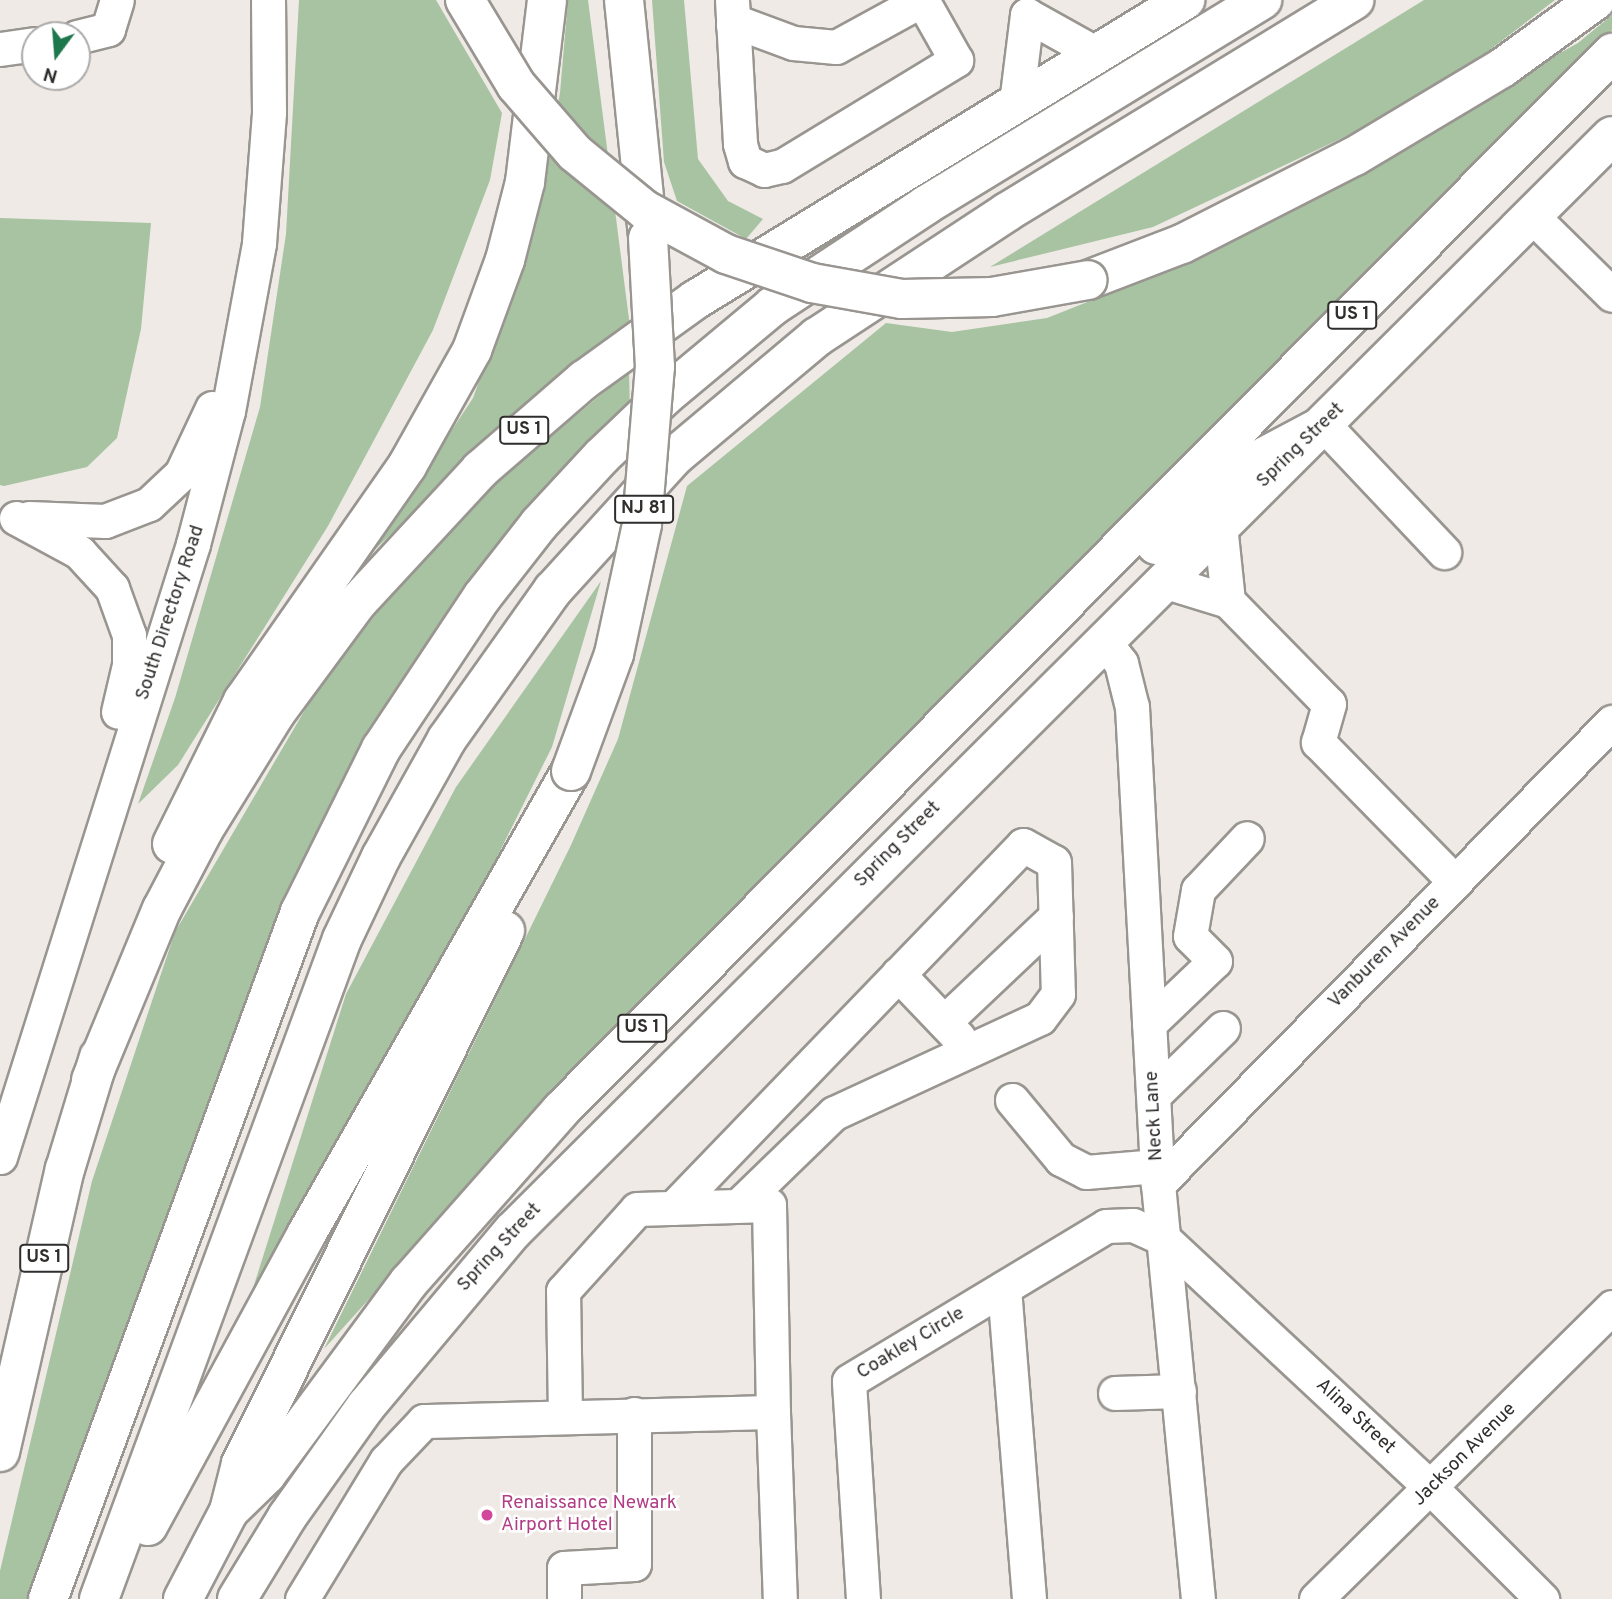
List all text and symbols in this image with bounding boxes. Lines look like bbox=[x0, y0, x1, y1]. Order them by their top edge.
north arrow bbox=[21, 21, 91, 91]
text: N bbox=[41, 61, 61, 88]
road number: US 1 bbox=[1326, 300, 1378, 330]
street label: Spring Street bbox=[1253, 399, 1349, 493]
road number: US 1 bbox=[498, 416, 550, 444]
road number: NJ 81 bbox=[612, 494, 676, 524]
street label: South Directory Road bbox=[132, 523, 210, 703]
street label: Spring Street bbox=[850, 797, 946, 893]
street label: Vanburen Avenue bbox=[1324, 892, 1446, 1014]
road number: US 1 bbox=[616, 1014, 668, 1042]
street label: Neck Lane bbox=[1141, 1070, 1169, 1162]
street label: Spring Street bbox=[453, 1199, 547, 1297]
road number: US 1 bbox=[18, 1244, 70, 1273]
street label: Coakley Circle bbox=[853, 1303, 969, 1385]
street label: Alina Street bbox=[1311, 1374, 1399, 1460]
street label: Jackson Avenue bbox=[1408, 1398, 1522, 1512]
place label: Renaissance Newark Airport Hotel bbox=[501, 1493, 677, 1537]
marker: Renaissance Newark Airport Hotel bbox=[479, 1507, 495, 1523]

